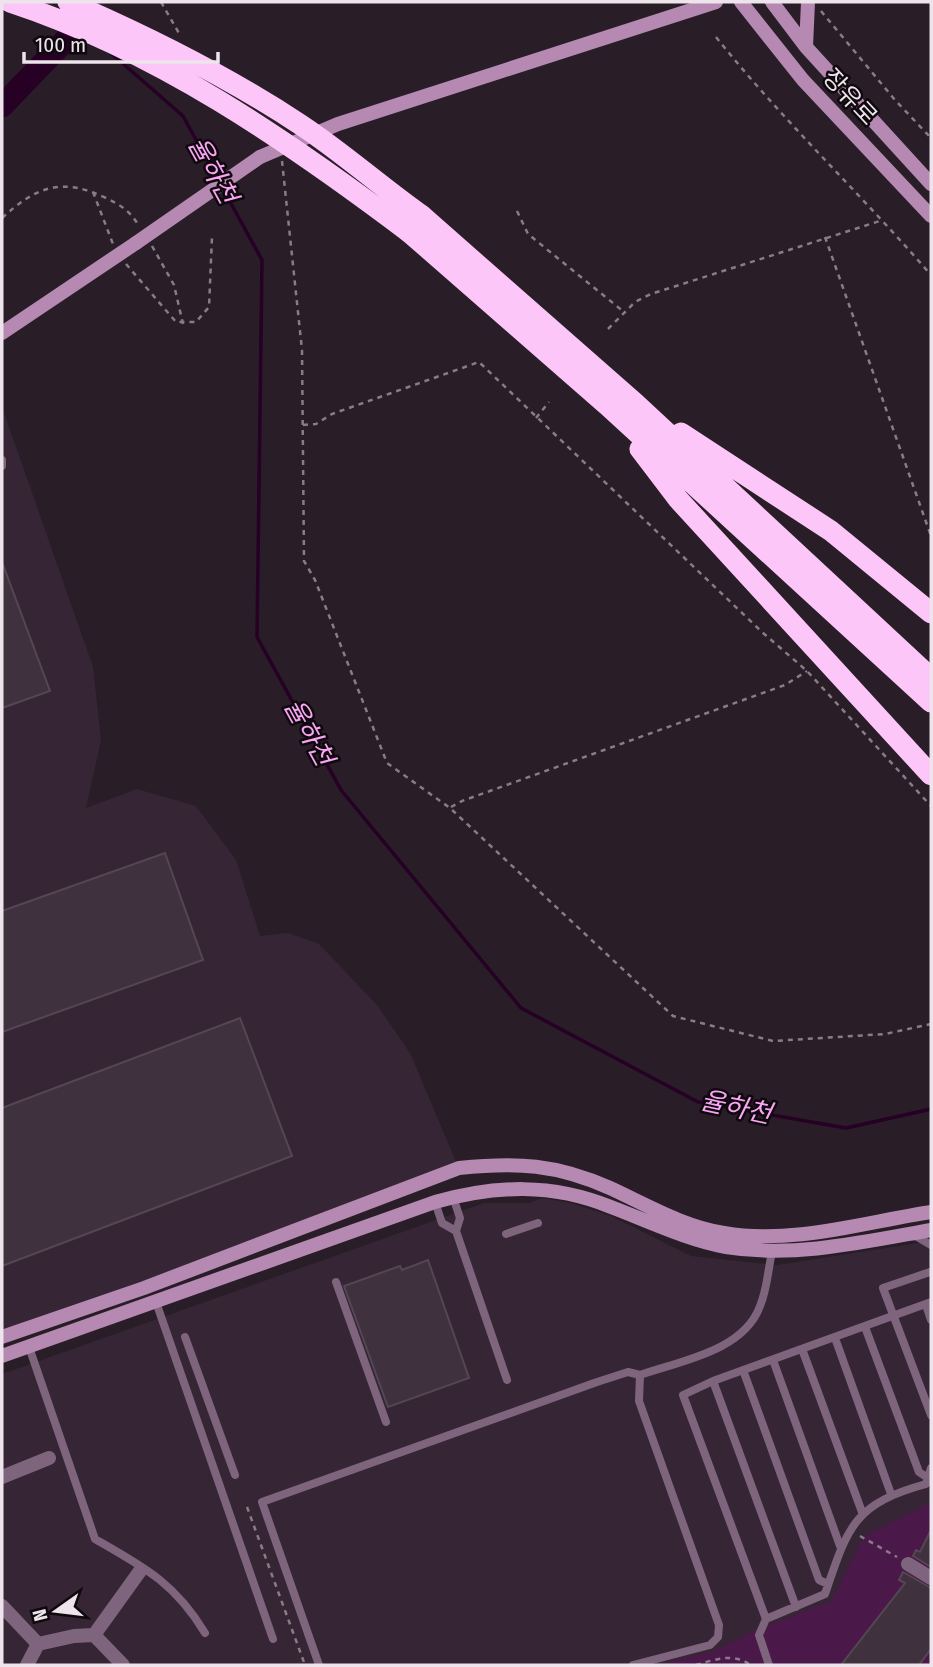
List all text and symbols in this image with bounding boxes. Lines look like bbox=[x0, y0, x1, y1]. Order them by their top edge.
scale bar bbox=[24, 21, 219, 65]
text: 100 m bbox=[35, 32, 86, 58]
street label: 장유로 bbox=[817, 63, 883, 131]
water label: 율하천 bbox=[182, 131, 245, 212]
water label: 율하천 bbox=[278, 693, 341, 774]
water label: 율하천 bbox=[698, 1085, 777, 1131]
north arrow bbox=[21, 1576, 91, 1646]
text: N bbox=[27, 1607, 53, 1623]

